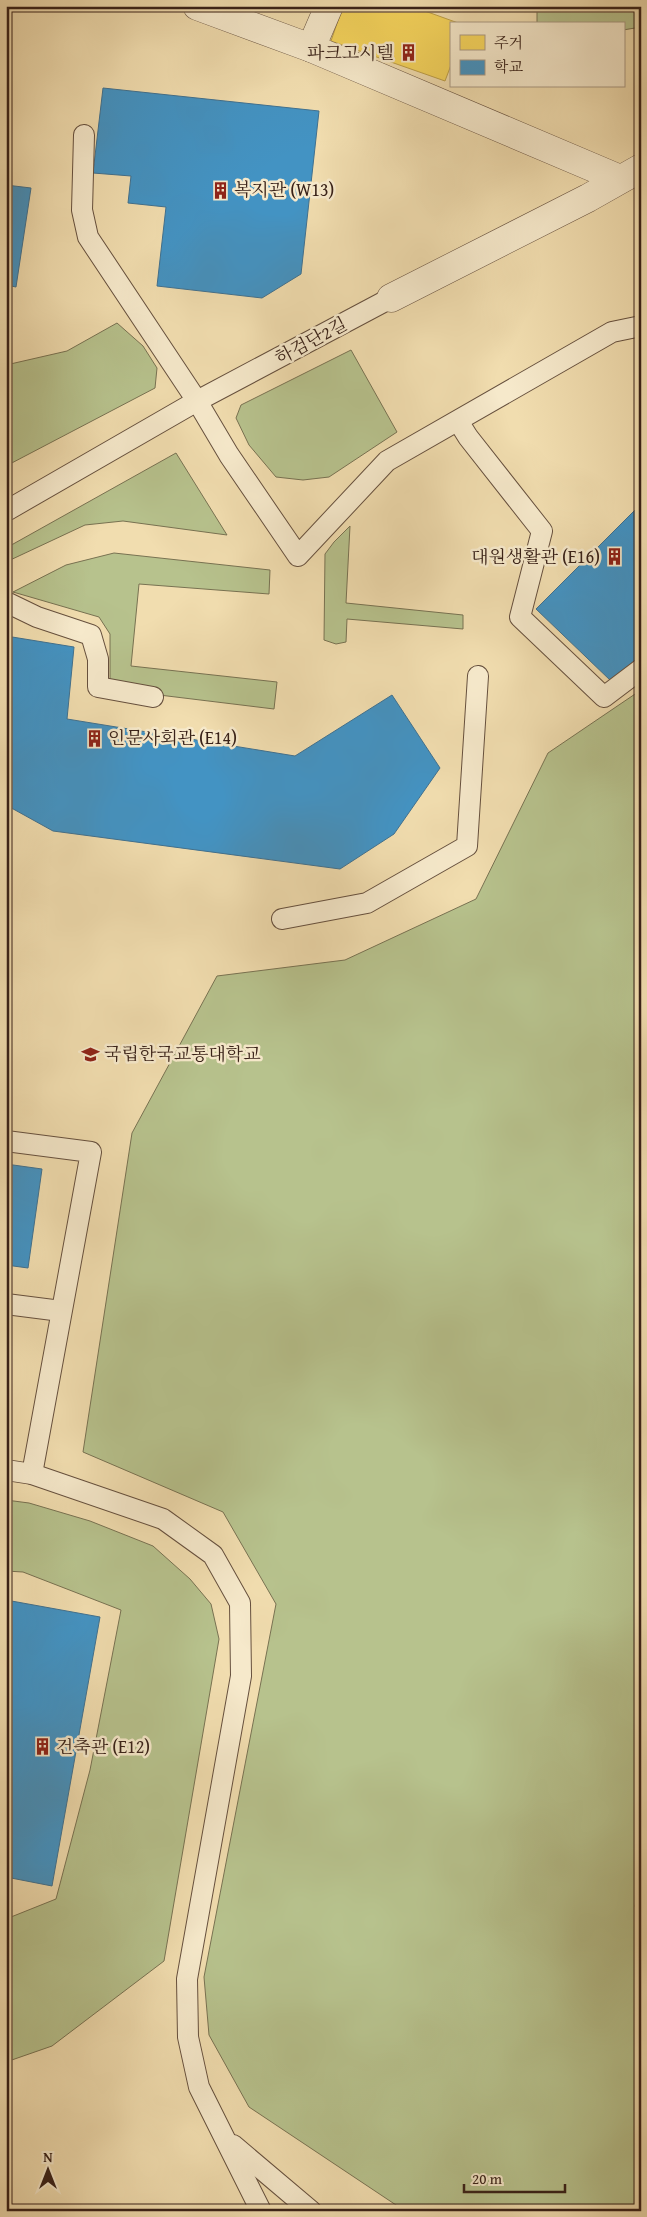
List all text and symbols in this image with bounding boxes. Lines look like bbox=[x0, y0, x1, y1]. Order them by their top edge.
legend bbox=[450, 22, 624, 88]
text: 주거 bbox=[494, 32, 523, 53]
place label: 파크고시텔 bbox=[307, 39, 394, 66]
building icon: 파크고시텔 bbox=[398, 43, 418, 63]
text: 학교 bbox=[494, 56, 523, 77]
place label: 복지관 (W13) bbox=[234, 176, 334, 203]
building icon: 복지관 (W13) bbox=[210, 180, 230, 200]
street label: 하검단2길 bbox=[270, 310, 352, 371]
place label: 대원생활관 (E16) bbox=[471, 543, 600, 570]
building icon: 대원생활관 (E16) bbox=[604, 547, 624, 567]
place label: 인문사회관 (E14) bbox=[108, 724, 237, 751]
building icon: 인문사회관 (E14) bbox=[84, 728, 104, 748]
place label: 국립한국교통대학교 bbox=[104, 1040, 261, 1067]
school or university icon: 국립한국교통대학교 bbox=[80, 1044, 100, 1064]
place label: 건축관 (E12) bbox=[56, 1733, 150, 1760]
building icon: 건축관 (E12) bbox=[32, 1737, 52, 1757]
north arrow bbox=[22, 2144, 72, 2194]
text: N bbox=[43, 2147, 53, 2167]
scale bar bbox=[464, 2162, 566, 2194]
text: 20 m bbox=[472, 2168, 503, 2189]

